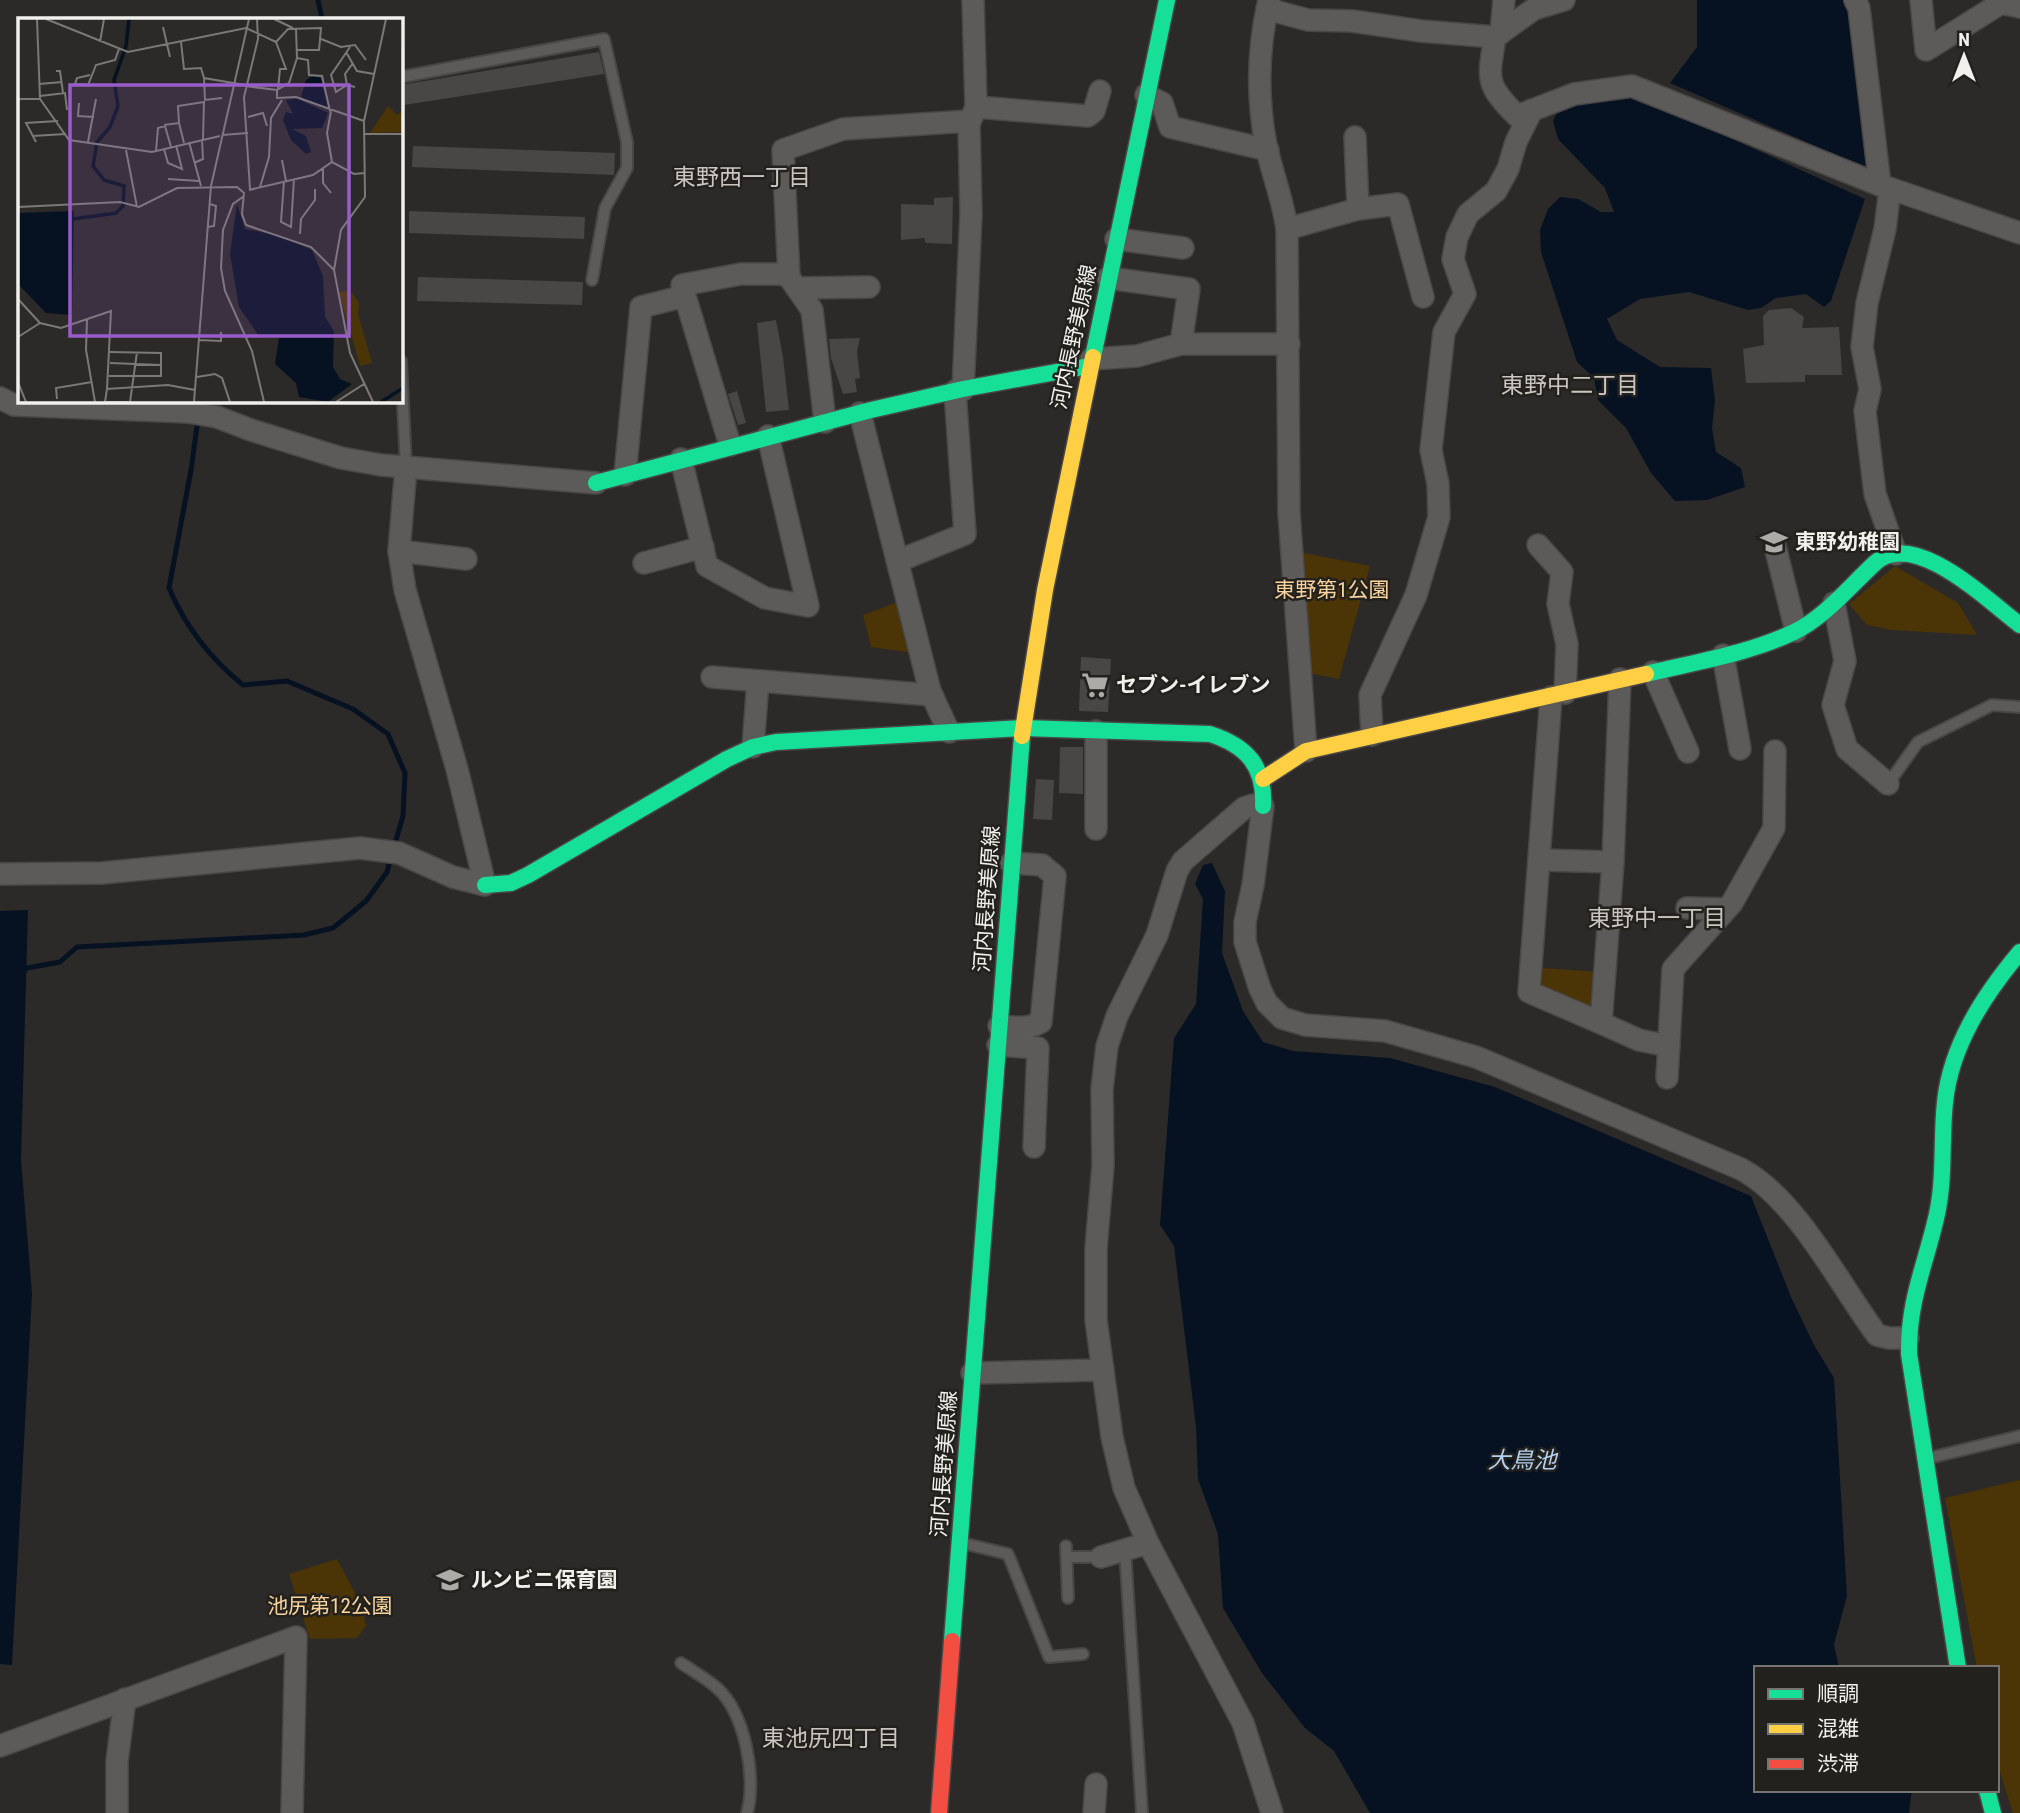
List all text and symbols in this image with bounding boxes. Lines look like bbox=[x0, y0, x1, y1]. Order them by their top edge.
inset map bbox=[18, 18, 402, 402]
north arrow bbox=[1929, 21, 1999, 91]
text: N bbox=[1958, 28, 1970, 51]
district label: 東野西一丁目 bbox=[673, 164, 811, 191]
street label: 河内長野美原線 bbox=[1047, 263, 1101, 411]
district label: 東野中二丁目 bbox=[1501, 372, 1639, 399]
school or university icon: 東野幼稚園 bbox=[1759, 527, 1789, 557]
place label: 東野幼稚園 bbox=[1795, 530, 1900, 554]
park label: 東野第1公園 bbox=[1274, 578, 1390, 602]
supermarket icon: セブン-イレブン bbox=[1080, 670, 1110, 700]
place label: セブン-イレブン bbox=[1116, 673, 1271, 697]
street label: 河内長野美原線 bbox=[970, 825, 1004, 973]
district label: 東野中一丁目 bbox=[1588, 905, 1726, 932]
street label: 河内長野美原線 bbox=[927, 1390, 961, 1538]
water label: 大鳥池 bbox=[1488, 1447, 1559, 1474]
school or university icon: ルンビニ保育園 bbox=[435, 1565, 465, 1595]
place label: ルンビニ保育園 bbox=[471, 1568, 618, 1592]
park label: 池尻第12公園 bbox=[267, 1594, 393, 1618]
legend bbox=[1754, 1666, 1999, 1792]
text: 順調 bbox=[1817, 1682, 1859, 1706]
text: 混雑 bbox=[1817, 1717, 1859, 1741]
district label: 東池尻四丁目 bbox=[762, 1725, 900, 1752]
text: 渋滞 bbox=[1817, 1752, 1859, 1776]

